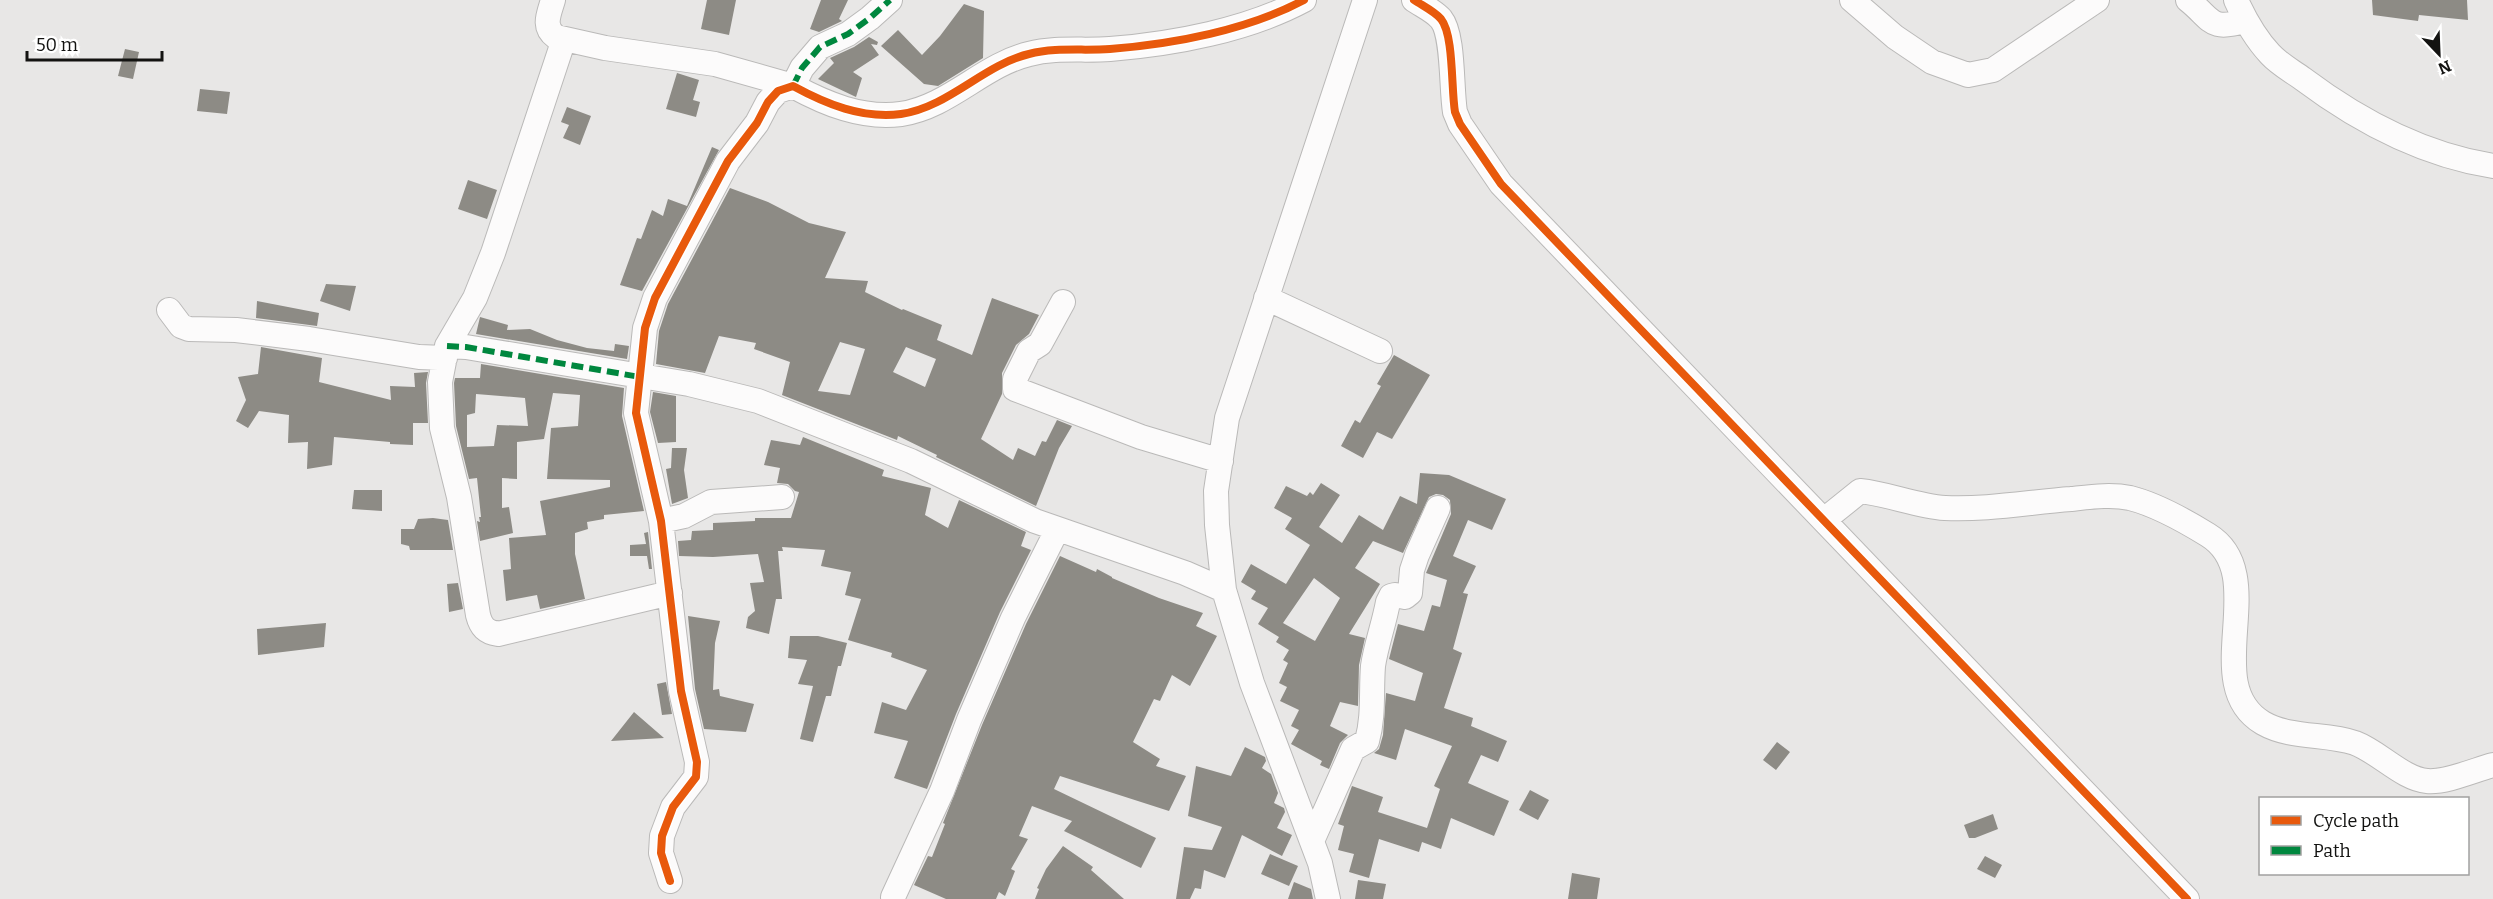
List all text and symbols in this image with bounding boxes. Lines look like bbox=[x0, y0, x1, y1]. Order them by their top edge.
scale bar bbox=[27, 24, 162, 62]
north arrow bbox=[2409, 24, 2469, 84]
text: 50 m bbox=[36, 34, 78, 56]
text: N bbox=[2435, 56, 2454, 79]
legend bbox=[2259, 797, 2469, 875]
text: Cycle path bbox=[2313, 810, 2399, 832]
text: Path bbox=[2313, 840, 2351, 862]

